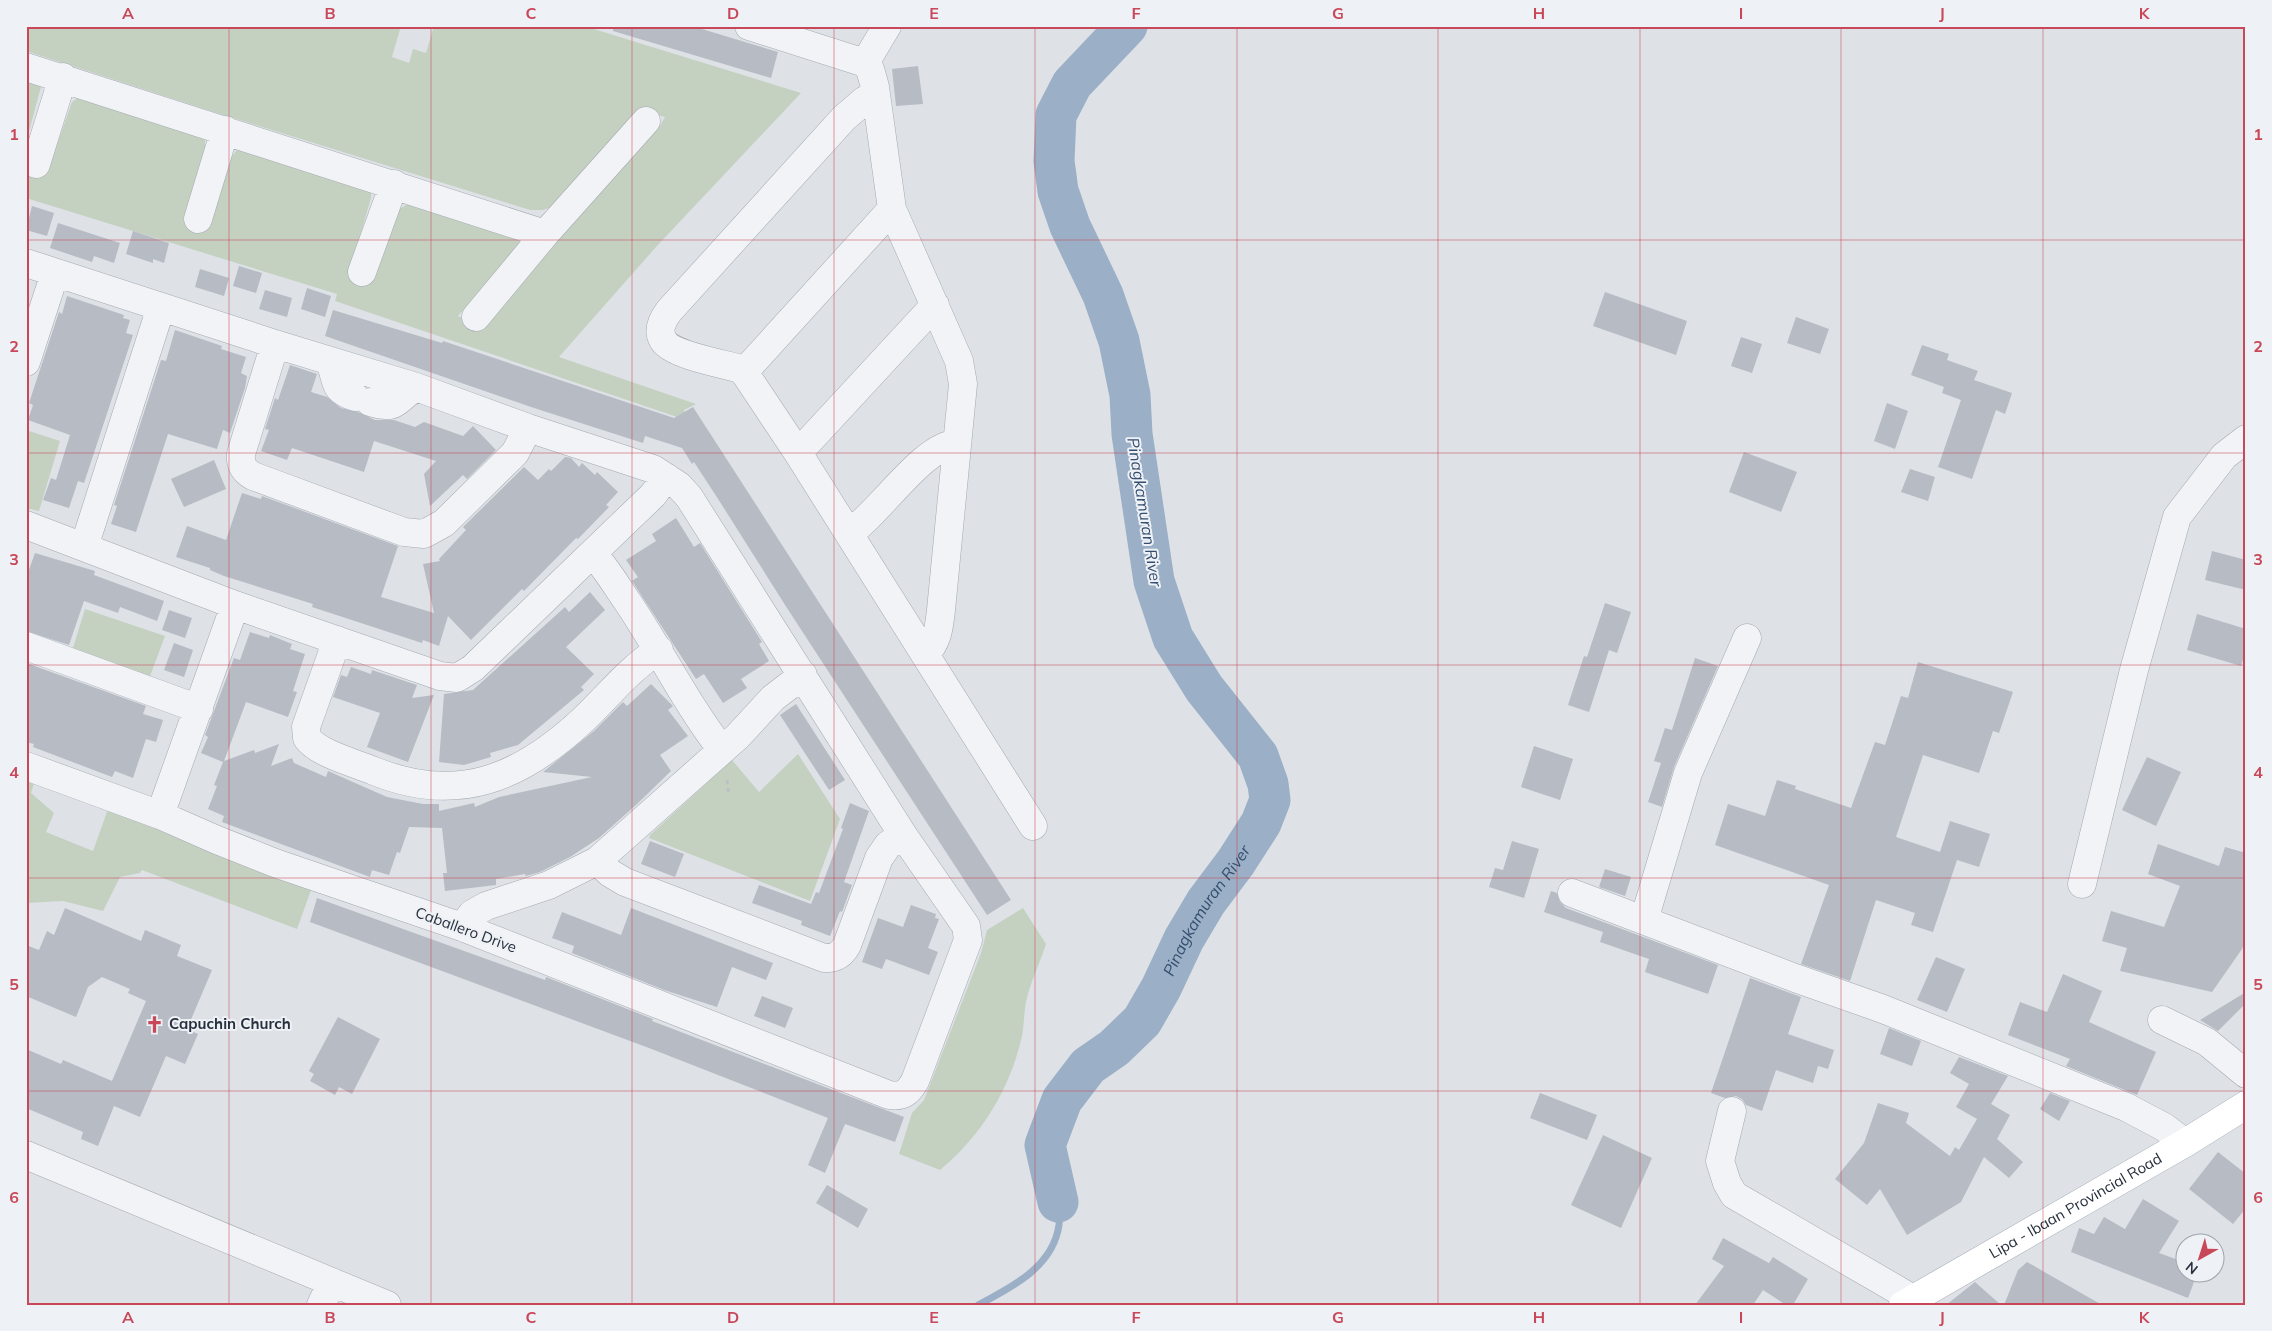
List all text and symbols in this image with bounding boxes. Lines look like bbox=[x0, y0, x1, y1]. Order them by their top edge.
text: A bbox=[122, 3, 134, 23]
text: B bbox=[324, 3, 336, 23]
text: C bbox=[526, 3, 537, 23]
text: D bbox=[727, 3, 739, 23]
text: E bbox=[929, 3, 939, 23]
text: F bbox=[1131, 3, 1141, 23]
text: G bbox=[1332, 3, 1344, 23]
text: H bbox=[1533, 3, 1545, 23]
text: I bbox=[1739, 3, 1743, 23]
text: J bbox=[1939, 3, 1945, 23]
text: K bbox=[2139, 3, 2151, 23]
text: 1 bbox=[9, 124, 19, 144]
text: 1 bbox=[2253, 124, 2263, 144]
text: 2 bbox=[9, 336, 19, 356]
text: 2 bbox=[2253, 336, 2263, 356]
water label: Pinagkamuran River bbox=[1123, 436, 1167, 589]
text: 3 bbox=[9, 549, 19, 569]
text: 3 bbox=[2253, 549, 2263, 569]
text: 4 bbox=[9, 762, 19, 782]
text: 4 bbox=[2253, 762, 2263, 782]
water label: Pinagkamuran River bbox=[1158, 840, 1255, 979]
street label: Caballero Drive bbox=[413, 902, 519, 957]
text: 5 bbox=[9, 974, 19, 994]
text: 5 bbox=[2253, 974, 2263, 994]
church icon: Capuchin Church bbox=[145, 1014, 165, 1034]
place label: Capuchin Church bbox=[169, 1014, 291, 1033]
street label: Lipa - Ibaan Provincial Road bbox=[1986, 1148, 2165, 1262]
text: 6 bbox=[9, 1187, 19, 1207]
text: 6 bbox=[2253, 1187, 2263, 1207]
north arrow bbox=[2174, 1234, 2224, 1284]
text: N bbox=[2182, 1258, 2202, 1278]
text: A bbox=[122, 1307, 134, 1327]
text: B bbox=[324, 1307, 336, 1327]
text: C bbox=[526, 1307, 537, 1327]
text: D bbox=[727, 1307, 739, 1327]
text: E bbox=[929, 1307, 939, 1327]
text: F bbox=[1131, 1307, 1141, 1327]
text: G bbox=[1332, 1307, 1344, 1327]
text: H bbox=[1533, 1307, 1545, 1327]
text: I bbox=[1739, 1307, 1743, 1327]
text: J bbox=[1939, 1307, 1945, 1327]
text: K bbox=[2139, 1307, 2151, 1327]

